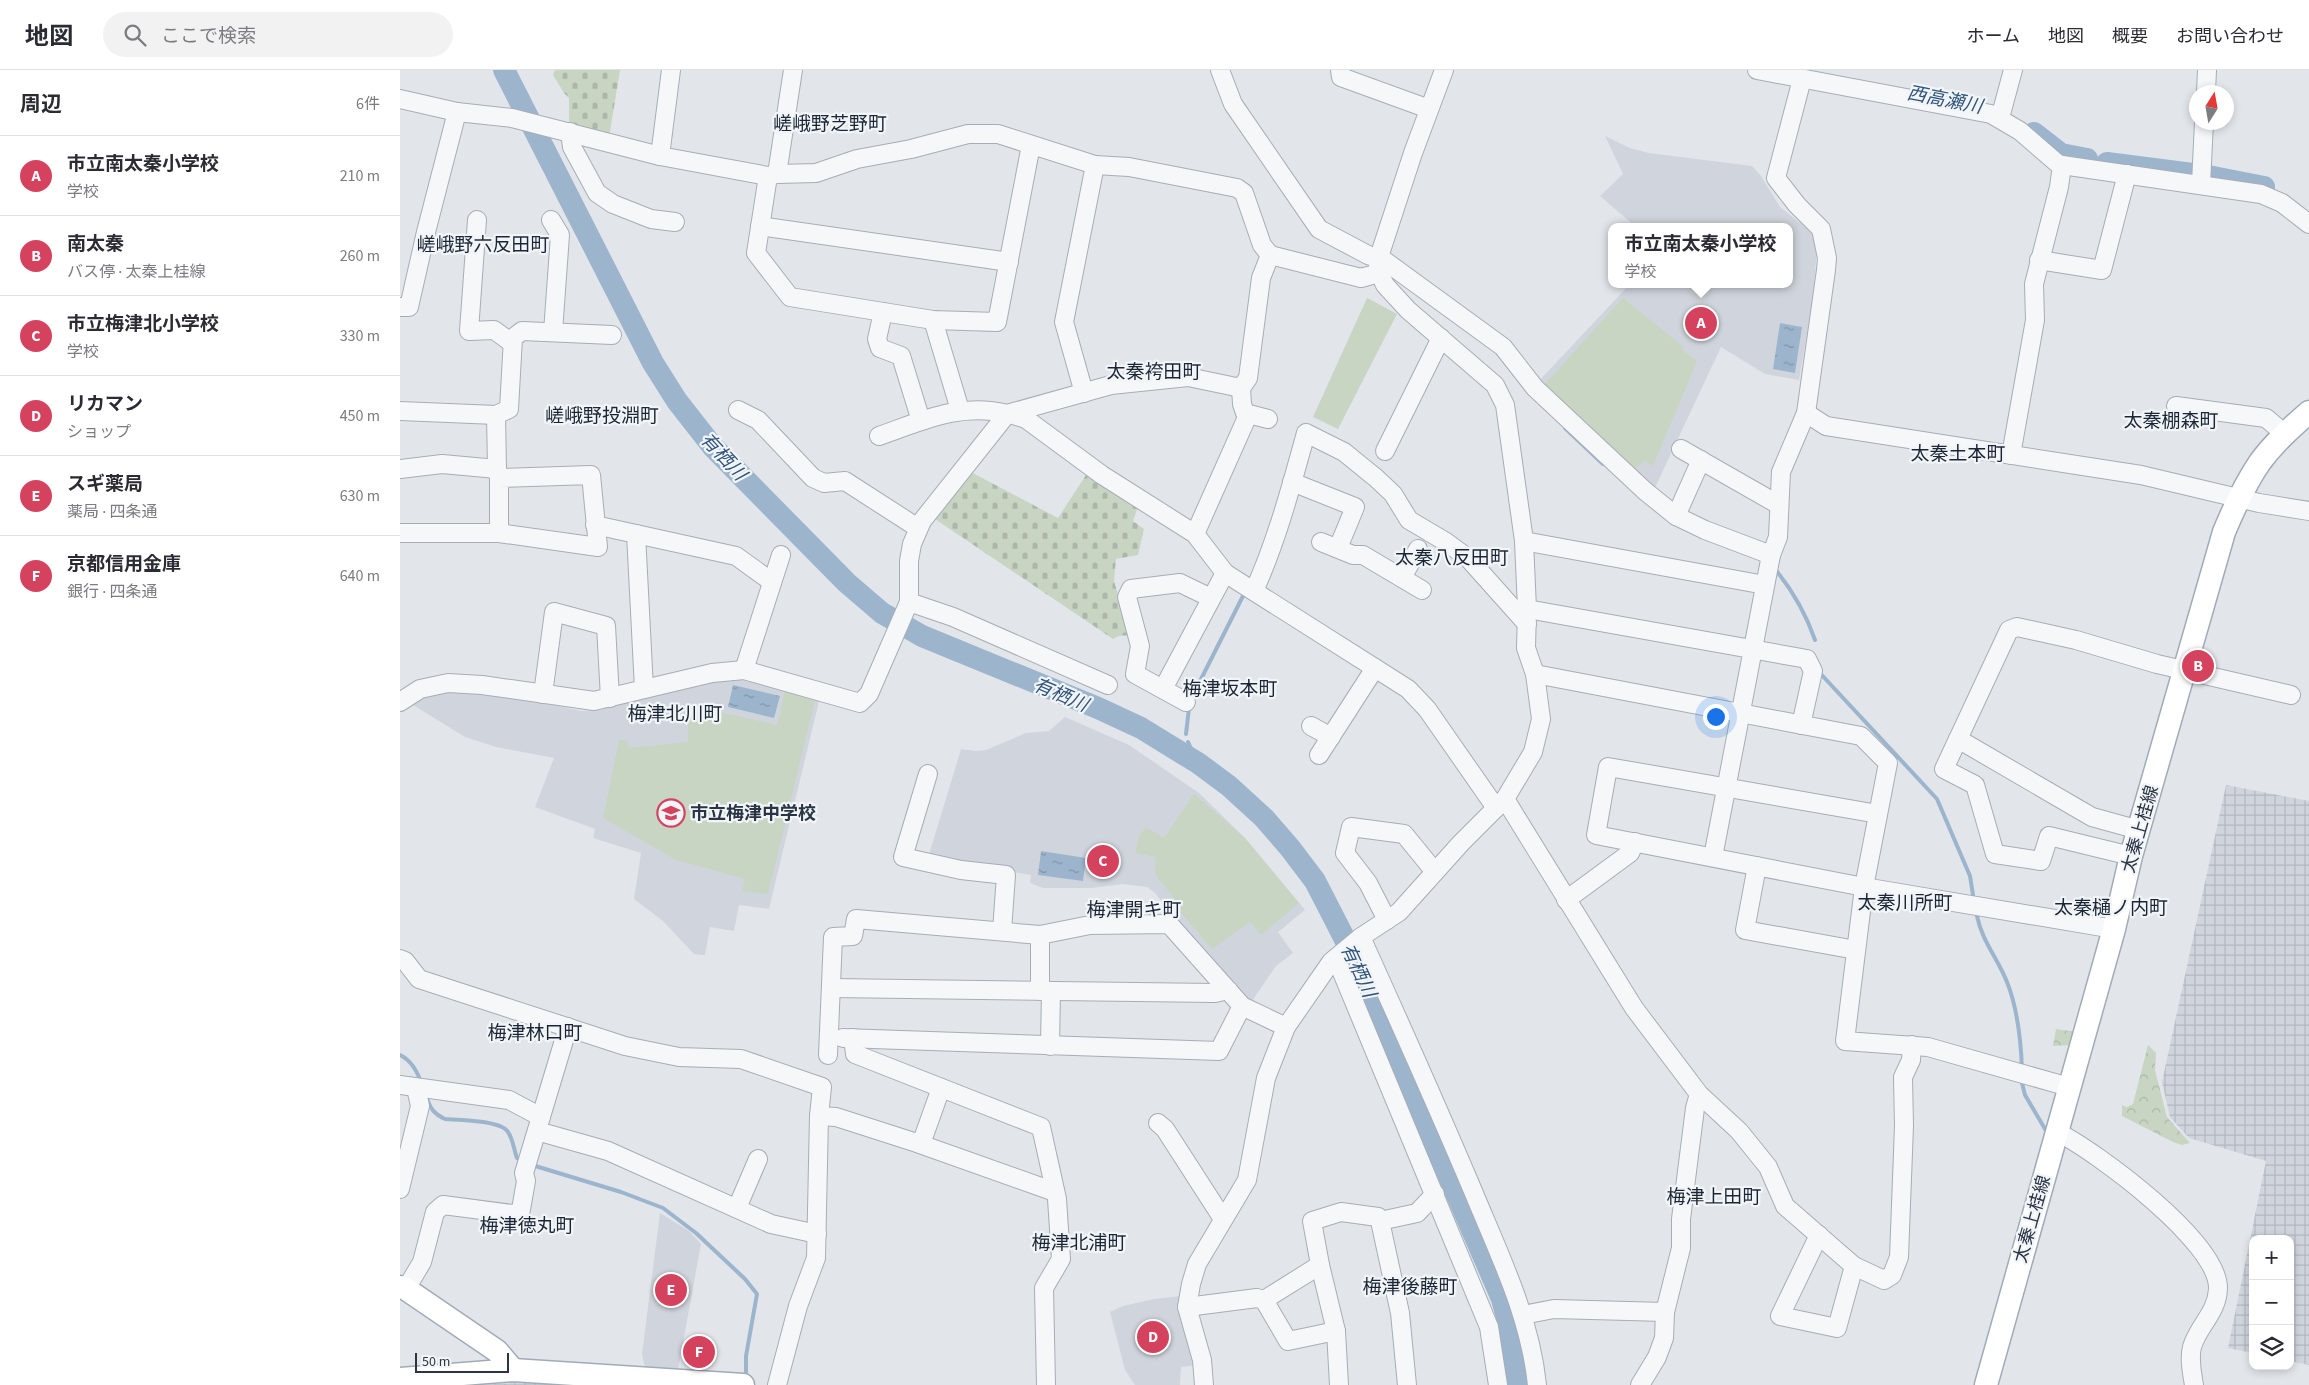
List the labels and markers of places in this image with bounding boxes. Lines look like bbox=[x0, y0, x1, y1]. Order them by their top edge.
pin: A bbox=[1685, 304, 1717, 342]
pin: B bbox=[2182, 647, 2214, 685]
school or university icon: 市立梅津中学校 bbox=[656, 798, 686, 828]
place label: 市立梅津中学校 bbox=[690, 801, 816, 826]
pin: C bbox=[1087, 842, 1119, 880]
pin: E bbox=[655, 1271, 687, 1309]
pin: D bbox=[1137, 1318, 1169, 1356]
pin: F bbox=[683, 1333, 715, 1371]

